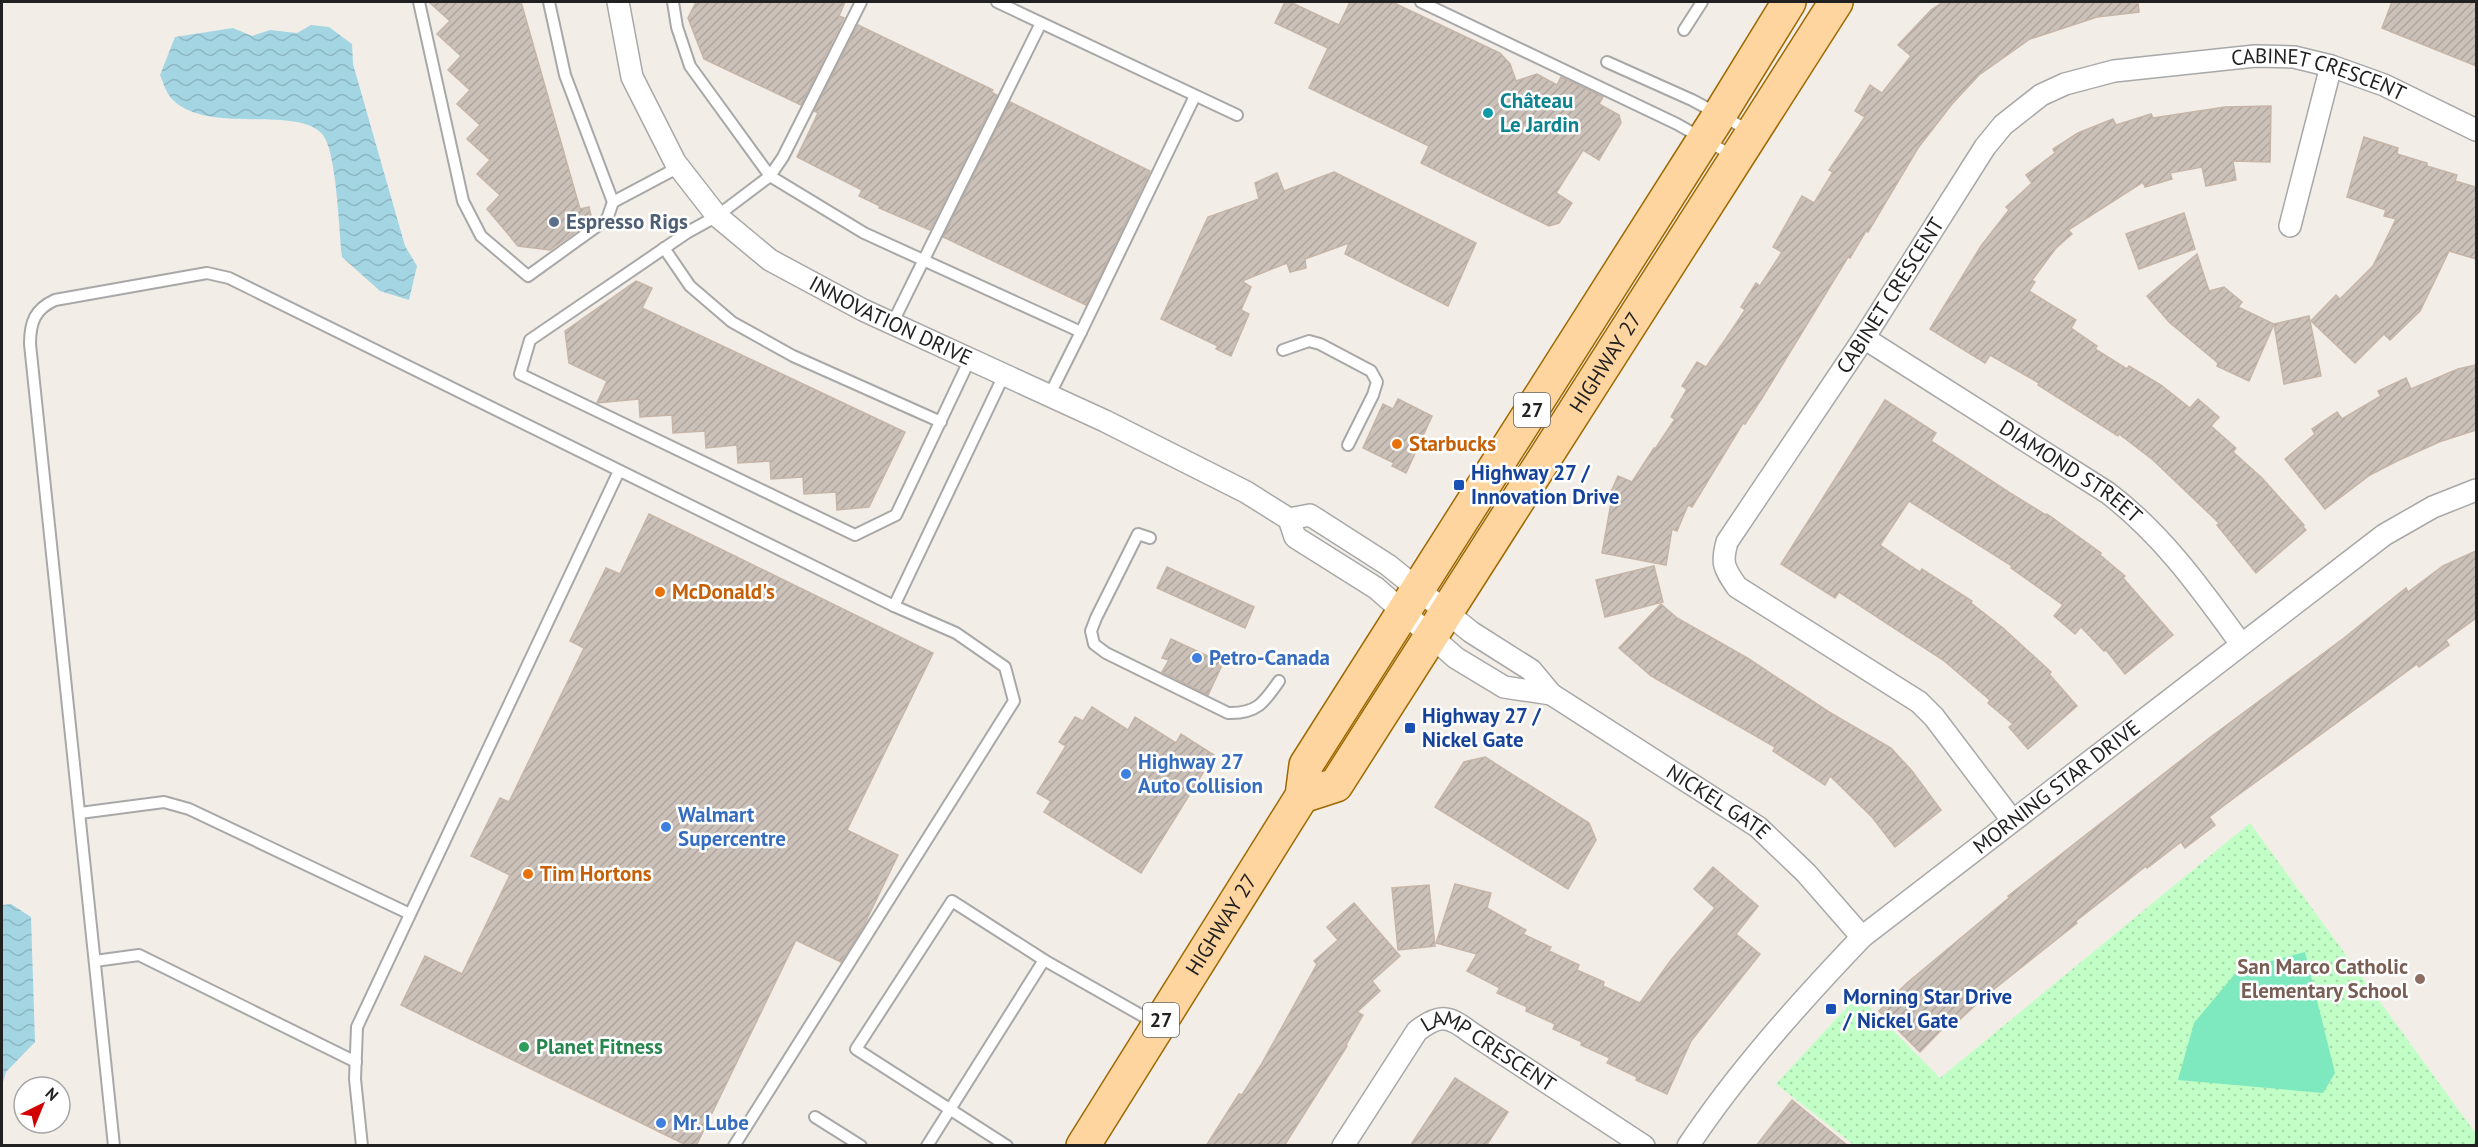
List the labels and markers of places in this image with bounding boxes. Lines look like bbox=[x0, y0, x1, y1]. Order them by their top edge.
place label: Château Le Jardin bbox=[1500, 87, 1579, 138]
marker: Château Le Jardin bbox=[1481, 106, 1495, 120]
place label: Espresso Rigs bbox=[566, 208, 688, 235]
marker: Espresso Rigs bbox=[547, 215, 561, 229]
place label: Starbucks bbox=[1409, 430, 1496, 457]
marker: Starbucks bbox=[1390, 437, 1404, 451]
place label: Highway 27 / Innovation Drive bbox=[1471, 459, 1620, 510]
marker: Highway 27 / Innovation Drive bbox=[1452, 478, 1466, 492]
place label: McDonald's bbox=[672, 578, 775, 605]
marker: McDonald's bbox=[653, 585, 667, 599]
place label: Petro-Canada bbox=[1209, 644, 1330, 671]
marker: Petro-Canada bbox=[1190, 651, 1204, 665]
place label: Highway 27 / Nickel Gate bbox=[1422, 702, 1542, 753]
marker: Highway 27 / Nickel Gate bbox=[1403, 721, 1417, 735]
place label: Highway 27 Auto Collision bbox=[1138, 748, 1263, 799]
marker: Highway 27 Auto Collision bbox=[1119, 767, 1133, 781]
place label: Walmart Supercentre bbox=[678, 801, 786, 852]
marker: Walmart Supercentre bbox=[659, 820, 673, 834]
place label: Tim Hortons bbox=[540, 860, 652, 887]
marker: Tim Hortons bbox=[521, 867, 535, 881]
place label: San Marco Catholic Elementary School bbox=[2237, 953, 2409, 1004]
marker: San Marco Catholic Elementary School bbox=[2413, 972, 2427, 986]
place label: Morning Star Drive / Nickel Gate bbox=[1842, 983, 2012, 1034]
marker: Morning Star Drive / Nickel Gate bbox=[1824, 1002, 1838, 1016]
place label: Planet Fitness bbox=[536, 1033, 663, 1060]
marker: Planet Fitness bbox=[517, 1040, 531, 1054]
place label: Mr. Lube bbox=[673, 1109, 749, 1136]
marker: Mr. Lube bbox=[654, 1116, 668, 1130]

